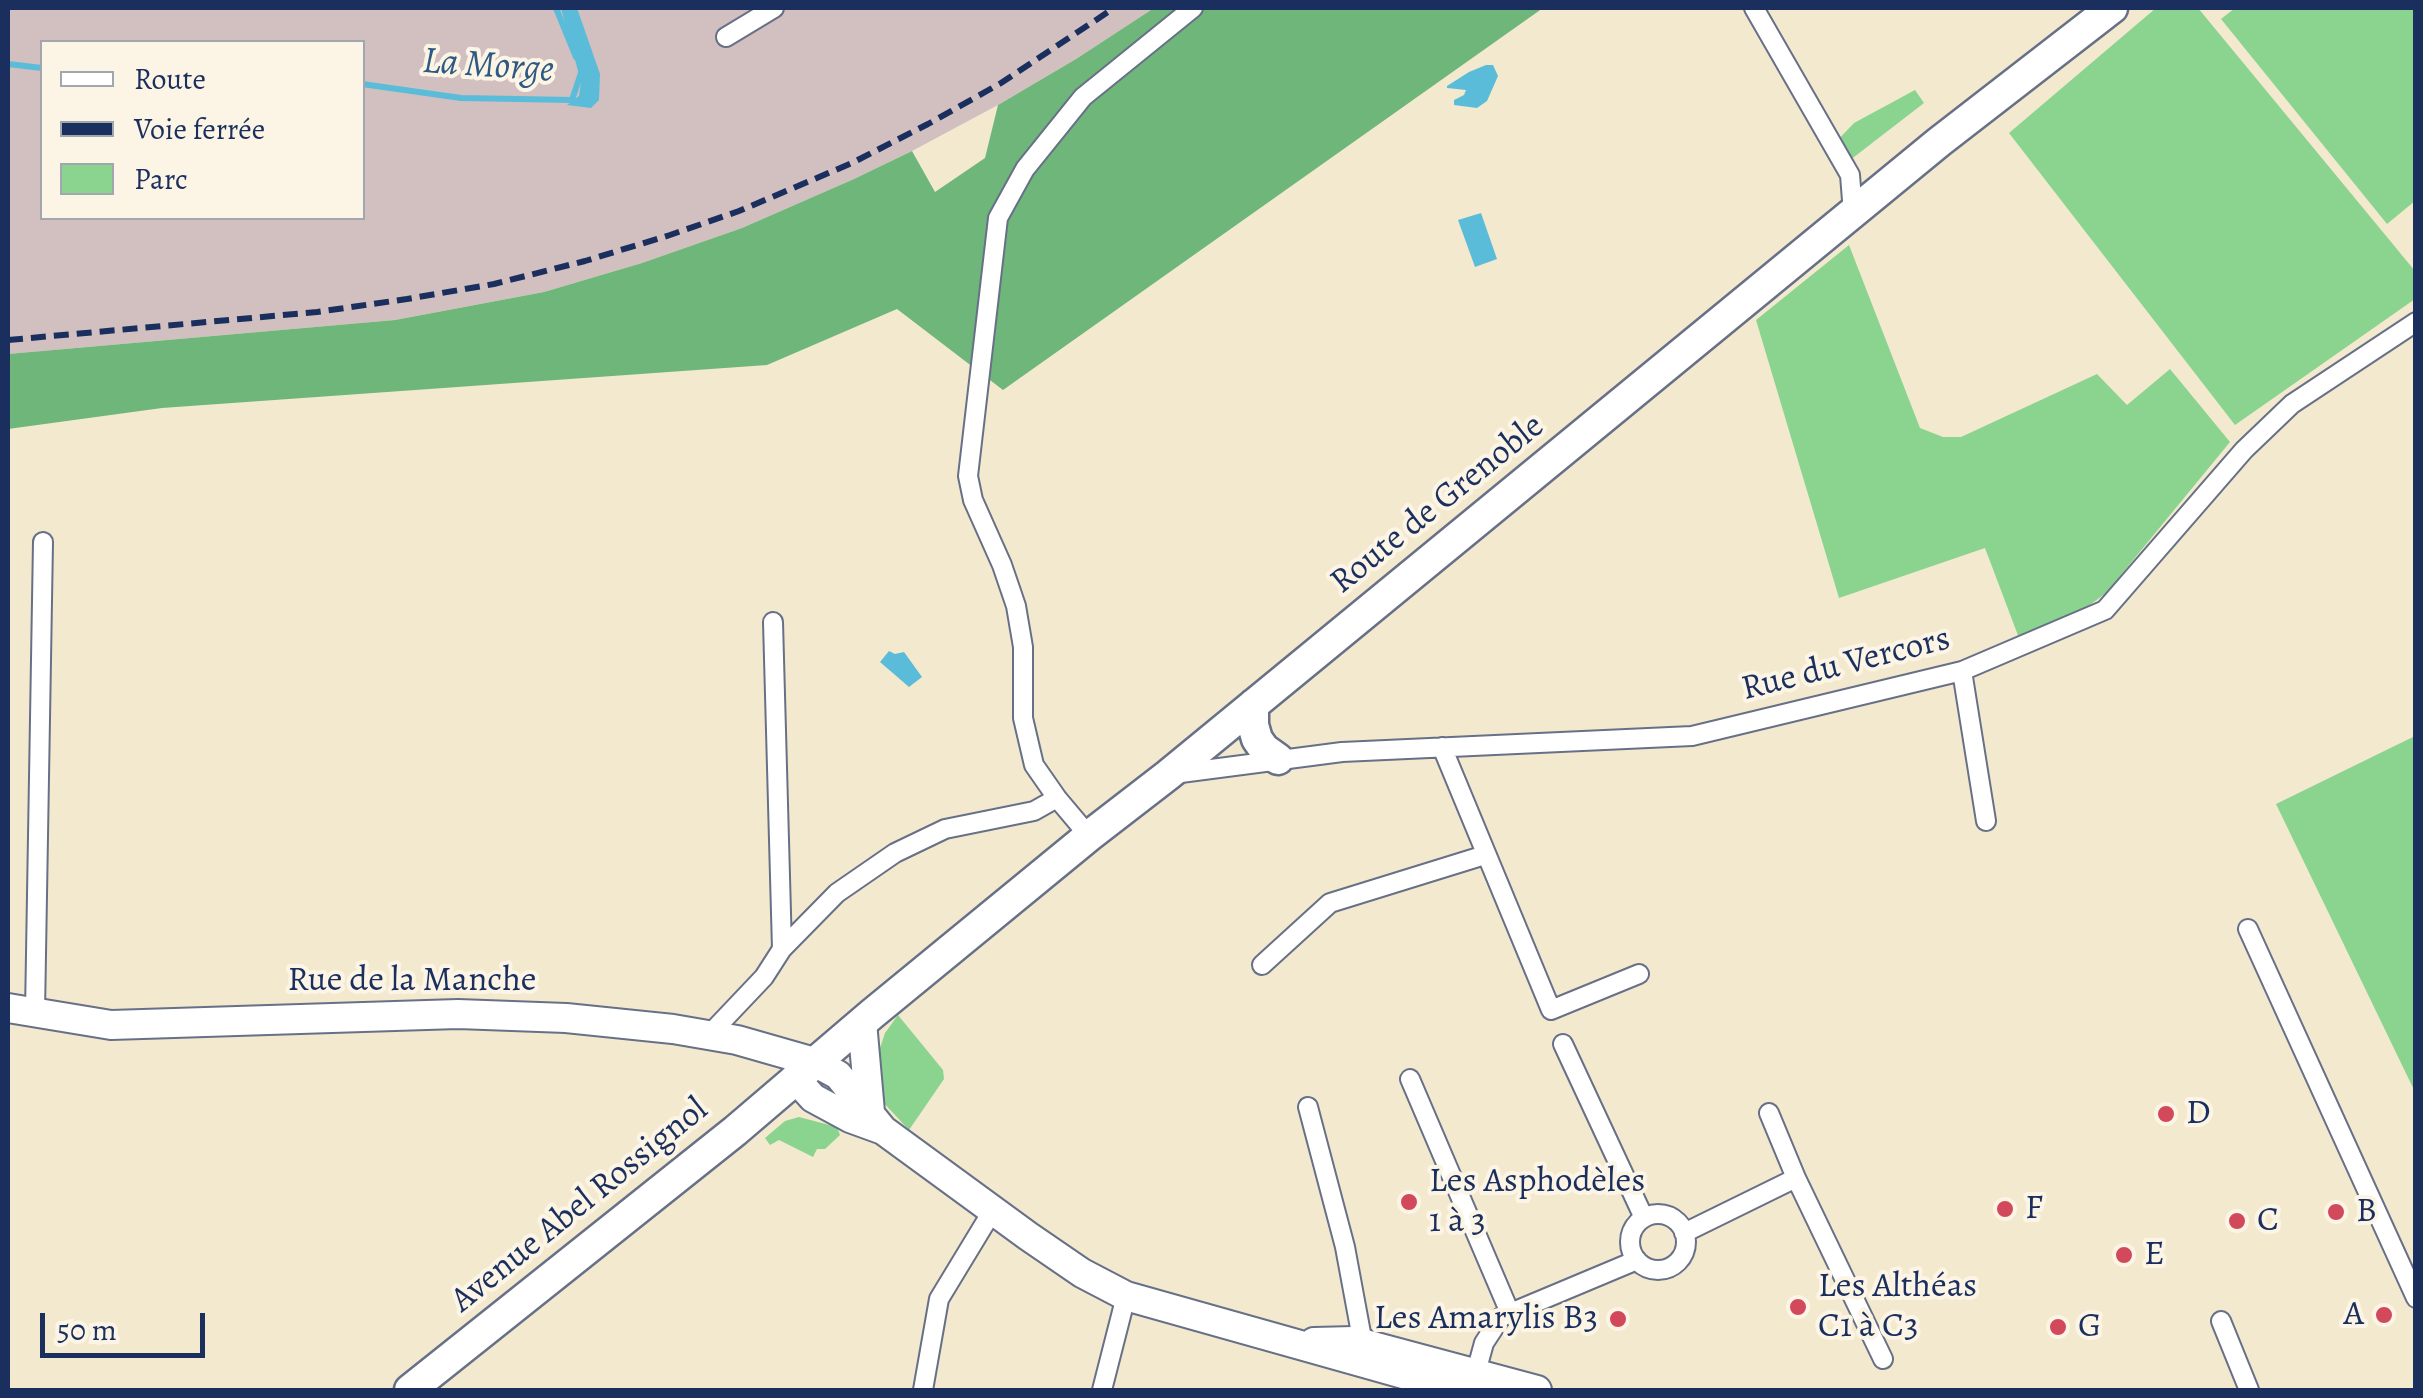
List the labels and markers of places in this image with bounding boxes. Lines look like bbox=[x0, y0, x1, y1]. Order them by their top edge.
place label: D bbox=[2186, 1093, 2211, 1135]
marker: D bbox=[2155, 1103, 2177, 1125]
place label: Les Asphodèles 1 à 3 bbox=[1429, 1161, 1645, 1243]
place label: F bbox=[2025, 1188, 2043, 1230]
marker: Les Asphodèles 1 à 3 bbox=[1398, 1191, 1420, 1213]
place label: B bbox=[2356, 1191, 2377, 1233]
marker: F bbox=[1994, 1198, 2016, 1220]
place label: C bbox=[2257, 1200, 2279, 1242]
marker: B bbox=[2325, 1201, 2347, 1223]
marker: C bbox=[2226, 1210, 2248, 1232]
place label: E bbox=[2144, 1234, 2165, 1276]
marker: E bbox=[2113, 1244, 2135, 1266]
place label: Les Althéas C1 à C3 bbox=[1818, 1266, 1977, 1348]
place label: A bbox=[2344, 1294, 2364, 1336]
marker: Les Althéas C1 à C3 bbox=[1787, 1296, 1809, 1318]
place label: Les Amarylis B3 bbox=[1374, 1298, 1598, 1340]
marker: A bbox=[2373, 1304, 2395, 1326]
place label: G bbox=[2078, 1306, 2101, 1348]
marker: Les Amarylis B3 bbox=[1607, 1308, 1629, 1330]
marker: G bbox=[2047, 1316, 2069, 1338]

